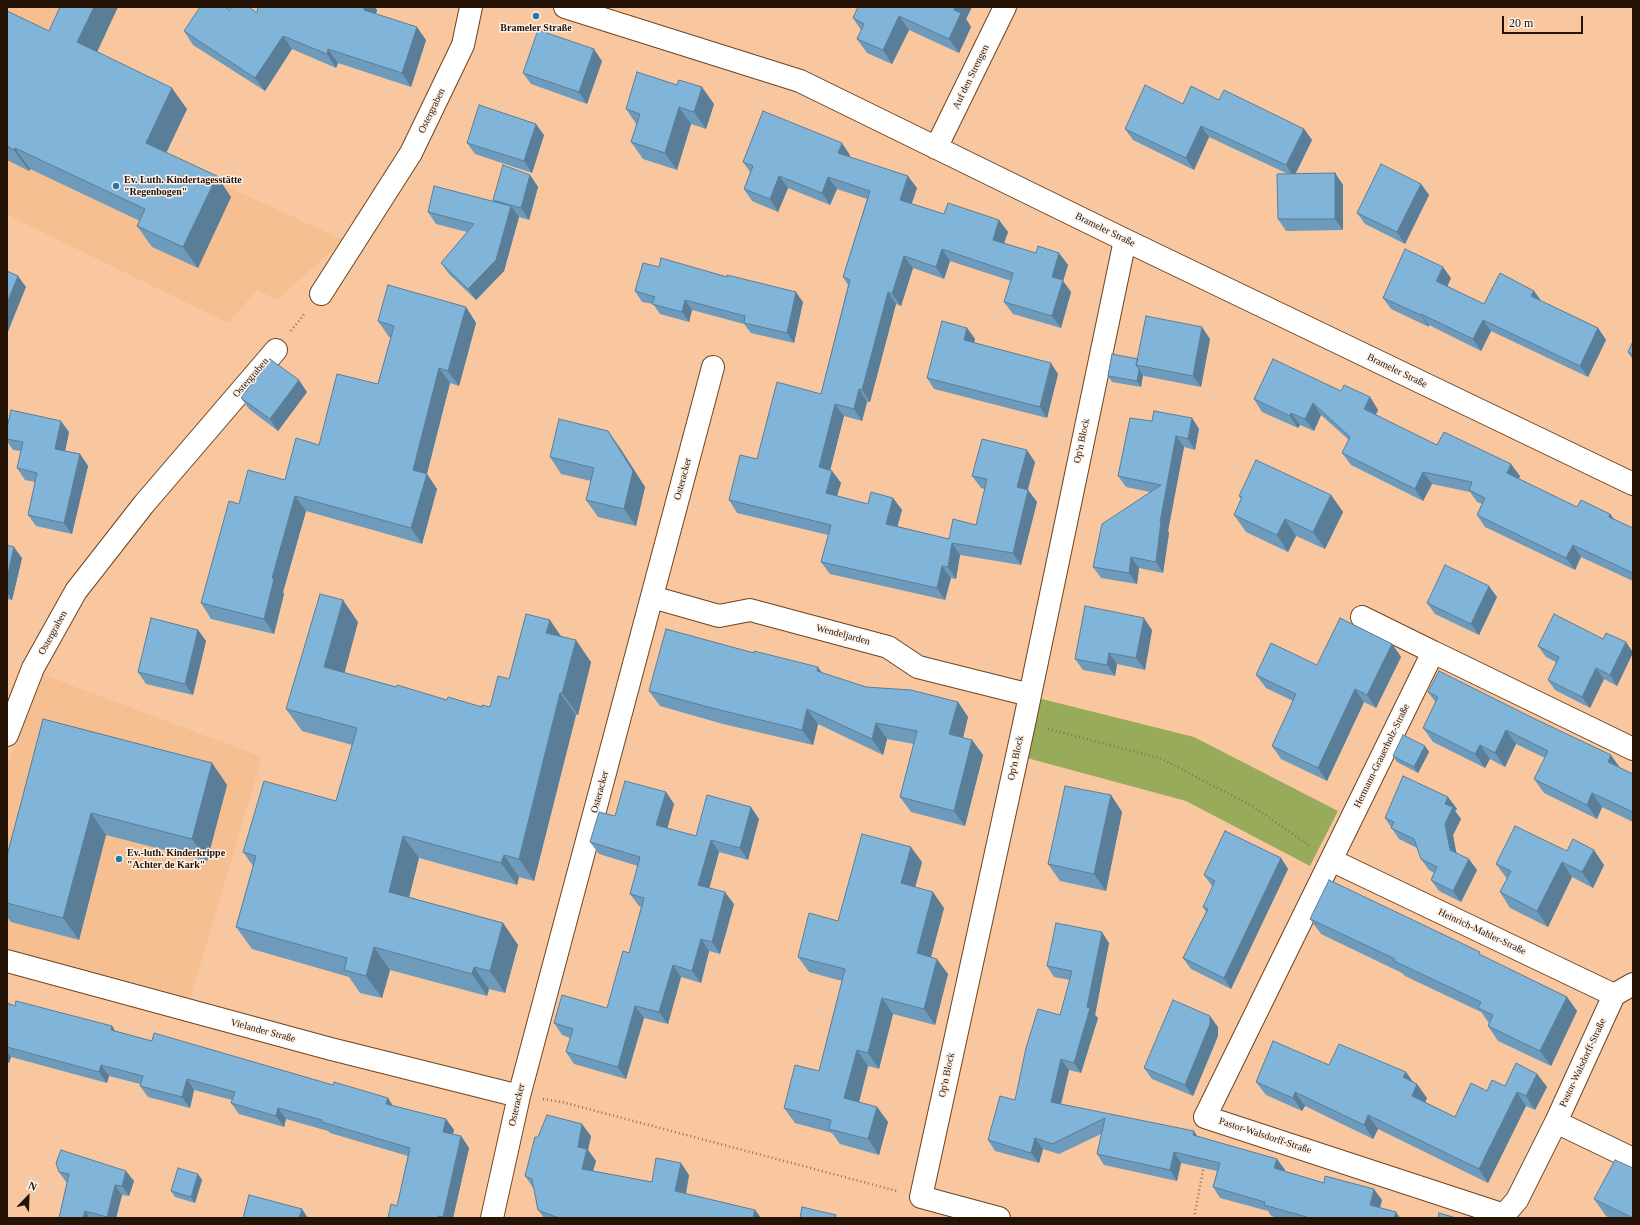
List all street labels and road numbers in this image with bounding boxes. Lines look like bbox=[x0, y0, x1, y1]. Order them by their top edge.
street label: Auf den Strengen bbox=[950, 43, 992, 111]
street label: Ostergraben bbox=[416, 86, 448, 136]
street label: Brameler Straße bbox=[1073, 210, 1137, 250]
street label: Brameler Straße bbox=[1365, 351, 1429, 391]
street label: Ostergraben bbox=[231, 356, 271, 400]
street label: Op'n Block bbox=[1071, 418, 1093, 464]
street label: Osteracker bbox=[672, 457, 694, 501]
street label: Ostergraben bbox=[36, 609, 70, 657]
street label: Wendeljarden bbox=[815, 622, 871, 648]
street label: Hermann-Grauerholz-Straße bbox=[1352, 702, 1412, 810]
street label: Op'n Block bbox=[1005, 735, 1027, 781]
street label: Osteracker bbox=[589, 770, 611, 814]
street label: Heinrich-Mahler-Straße bbox=[1436, 906, 1528, 958]
street label: Vielander Straße bbox=[229, 1017, 297, 1045]
street label: Pastor-Walsdorff-Straße bbox=[1557, 1017, 1609, 1109]
street label: Op'n Block bbox=[936, 1052, 958, 1098]
street label: Osteracker bbox=[506, 1083, 528, 1127]
street label: Pastor-Walsdorff-Straße bbox=[1217, 1115, 1313, 1157]

